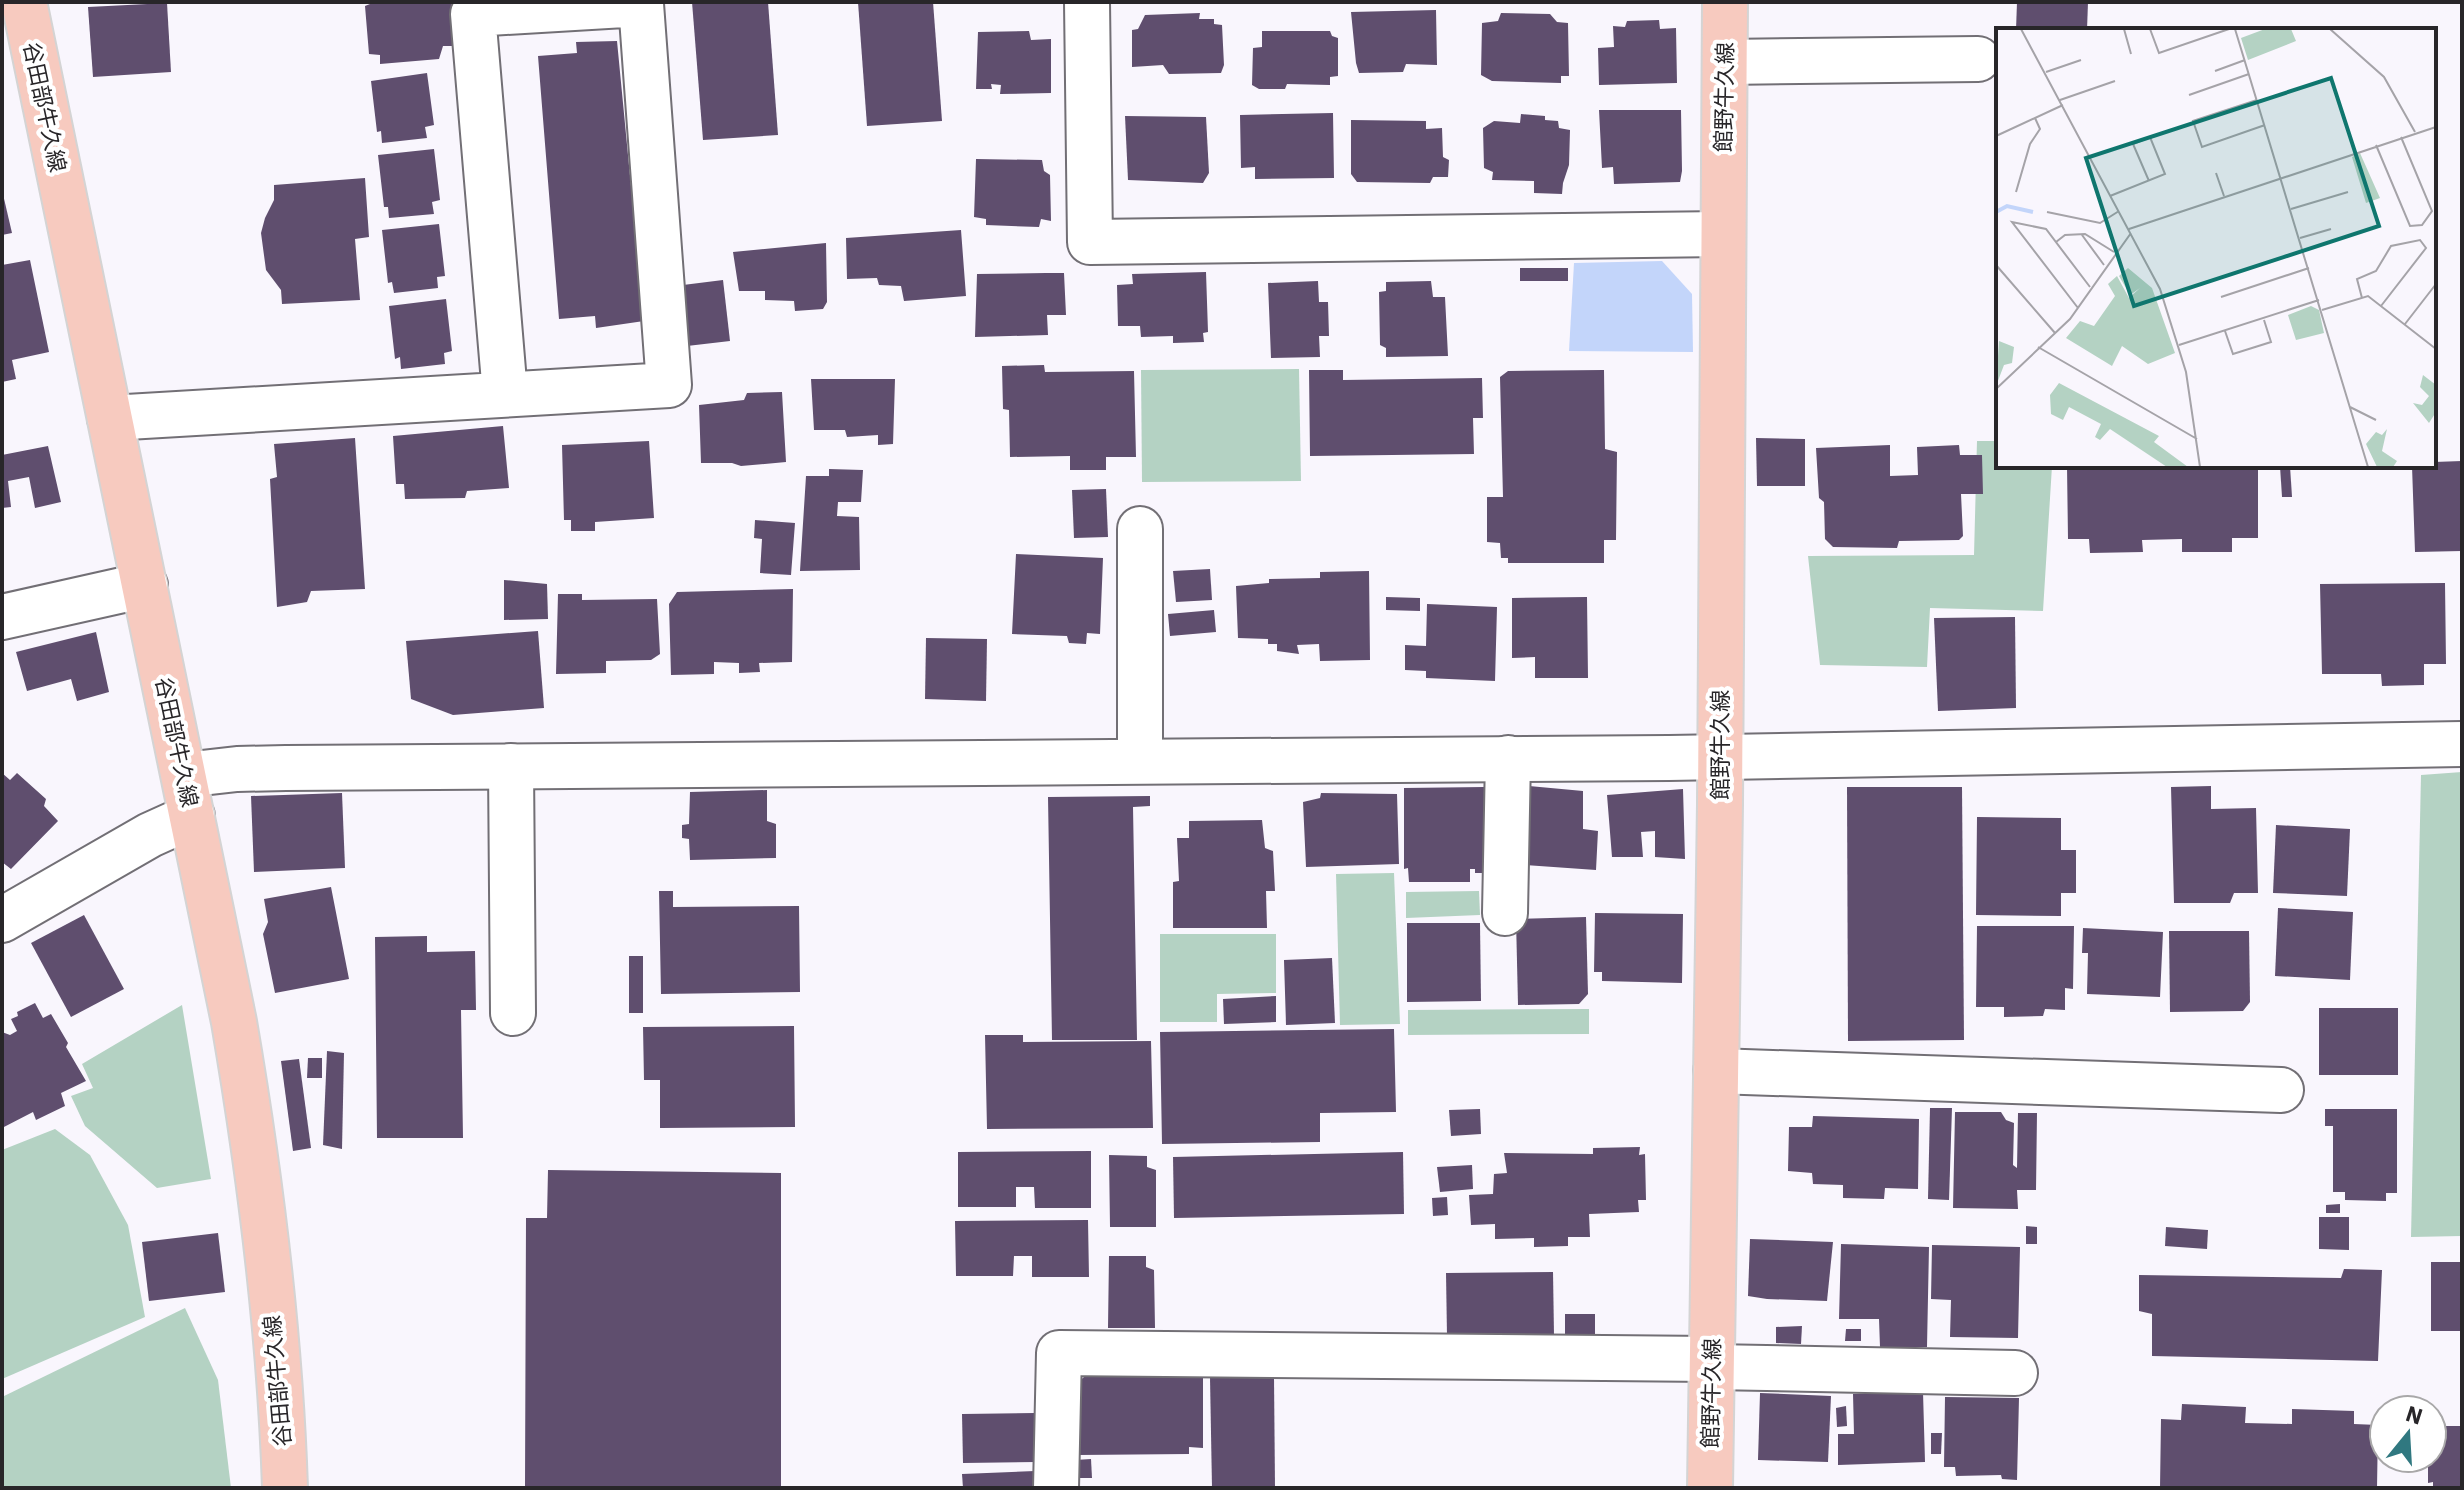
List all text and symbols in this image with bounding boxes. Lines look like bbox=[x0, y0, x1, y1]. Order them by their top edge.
inset map bbox=[1996, 28, 2436, 468]
street label: 谷田部牛久線 bbox=[18, 39, 73, 174]
street label: 館野牛久線 bbox=[1708, 42, 1739, 152]
street label: 谷田部牛久線 bbox=[150, 674, 205, 809]
street label: 館野牛久線 bbox=[1705, 690, 1734, 800]
street label: 谷田部牛久線 bbox=[256, 1314, 297, 1448]
street label: 館野牛久線 bbox=[1695, 1338, 1726, 1448]
north arrow bbox=[2368, 1394, 2448, 1474]
text: N bbox=[2402, 1398, 2426, 1431]

